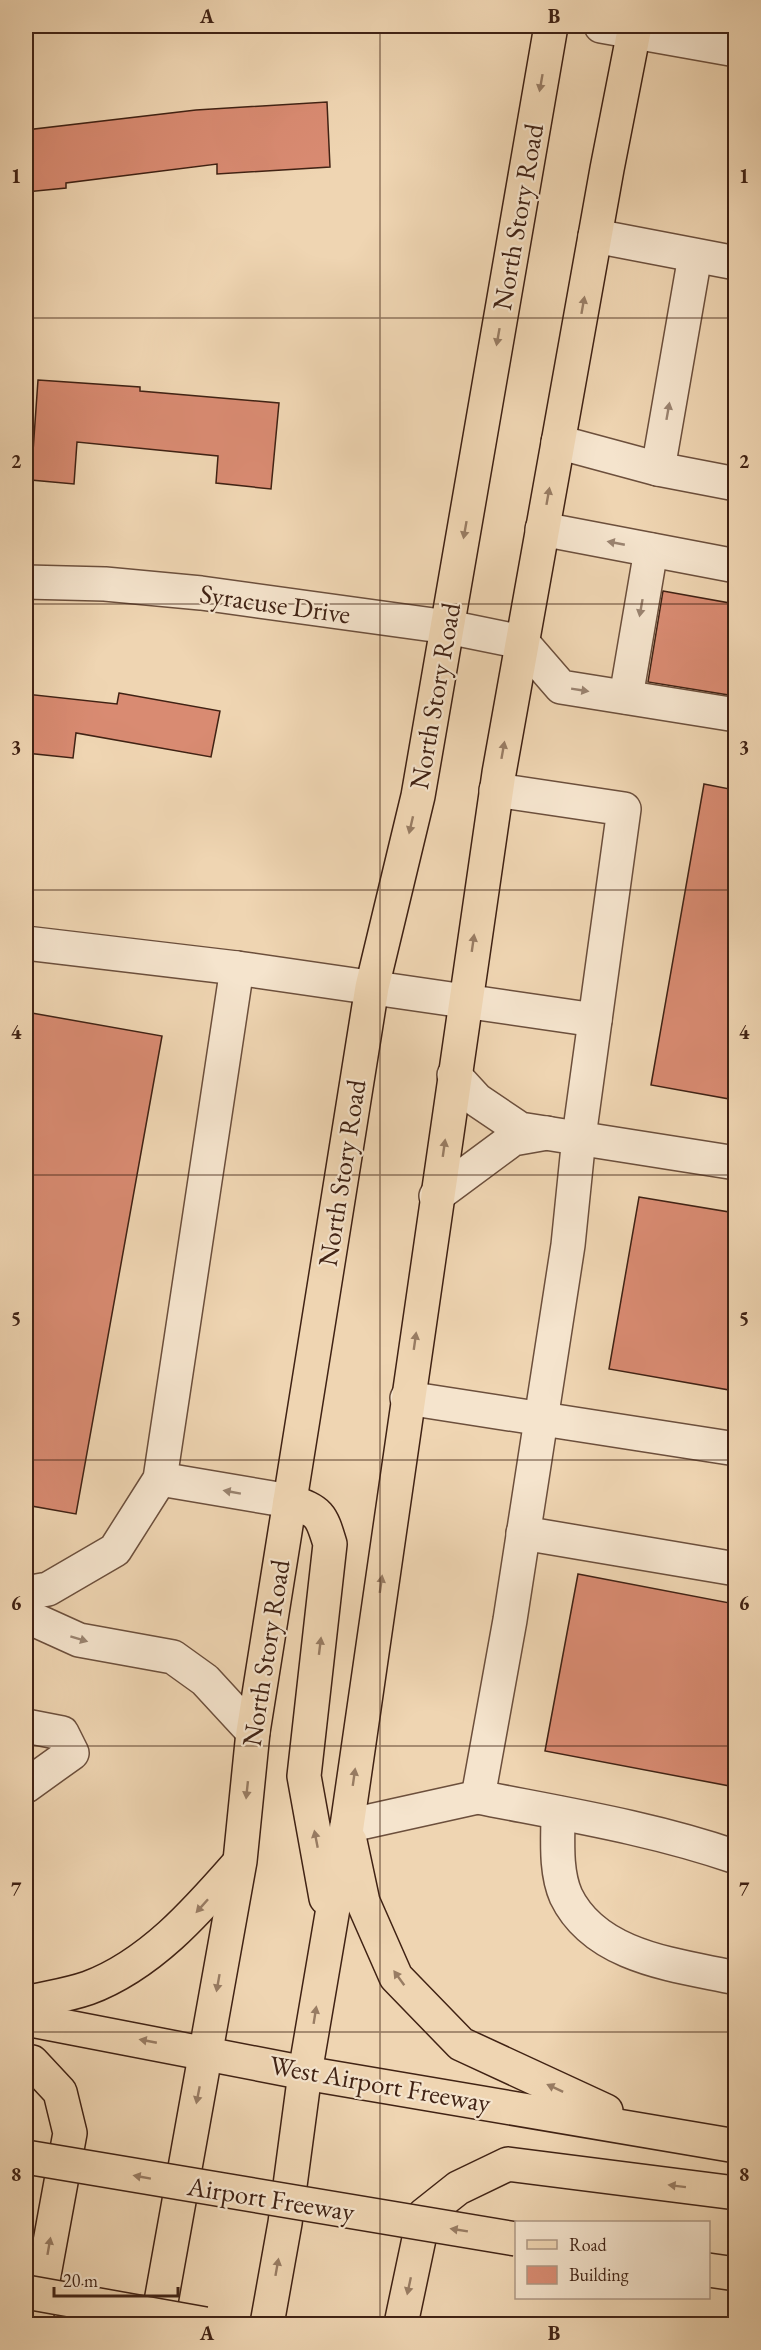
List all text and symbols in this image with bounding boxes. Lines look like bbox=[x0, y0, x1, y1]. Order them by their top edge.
text: A bbox=[199, 3, 215, 29]
text: B bbox=[548, 3, 560, 29]
one-way arrow bbox=[537, 74, 546, 93]
street label: North Story Road bbox=[484, 121, 551, 313]
text: 1 bbox=[11, 163, 21, 189]
text: 1 bbox=[739, 163, 749, 189]
one-way arrow bbox=[579, 295, 588, 314]
one-way arrow bbox=[493, 328, 502, 347]
one-way arrow bbox=[664, 402, 673, 421]
text: 2 bbox=[11, 448, 22, 474]
text: 2 bbox=[739, 448, 750, 474]
one-way arrow bbox=[544, 487, 553, 506]
one-way arrow bbox=[460, 520, 469, 539]
one-way arrow bbox=[606, 538, 625, 547]
street label: Syracuse Drive bbox=[198, 576, 353, 631]
one-way arrow bbox=[636, 598, 645, 617]
street label: North Story Road bbox=[401, 600, 468, 792]
one-way arrow bbox=[571, 686, 590, 695]
text: 3 bbox=[11, 734, 21, 760]
text: 3 bbox=[739, 734, 749, 760]
one-way arrow bbox=[499, 741, 508, 760]
one-way arrow bbox=[406, 815, 415, 834]
one-way arrow bbox=[469, 934, 478, 953]
text: 4 bbox=[11, 1019, 22, 1045]
text: 4 bbox=[739, 1019, 750, 1045]
street label: North Story Road bbox=[309, 1077, 374, 1269]
one-way arrow bbox=[439, 1138, 448, 1157]
text: 5 bbox=[11, 1305, 21, 1331]
text: 5 bbox=[739, 1305, 749, 1331]
one-way arrow bbox=[411, 1331, 420, 1350]
one-way arrow bbox=[223, 1487, 242, 1496]
street label: North Story Road bbox=[233, 1557, 298, 1749]
one-way arrow bbox=[376, 1574, 385, 1593]
text: 6 bbox=[11, 1590, 22, 1616]
text: 6 bbox=[739, 1590, 750, 1616]
one-way arrow bbox=[70, 1635, 88, 1644]
one-way arrow bbox=[315, 1636, 324, 1655]
one-way arrow bbox=[349, 1767, 358, 1786]
one-way arrow bbox=[242, 1781, 252, 1800]
one-way arrow bbox=[311, 1829, 320, 1848]
text: 7 bbox=[11, 1876, 22, 1902]
text: 7 bbox=[739, 1876, 750, 1902]
one-way arrow bbox=[195, 1898, 209, 1913]
one-way arrow bbox=[393, 1970, 405, 1985]
one-way arrow bbox=[213, 1973, 222, 1992]
one-way arrow bbox=[311, 2005, 320, 2024]
one-way arrow bbox=[139, 2037, 158, 2046]
street label: West Airport Freeway bbox=[267, 2047, 493, 2120]
one-way arrow bbox=[547, 2083, 564, 2092]
one-way arrow bbox=[193, 2086, 202, 2105]
text: 8 bbox=[11, 2161, 21, 2187]
text: 8 bbox=[739, 2161, 749, 2187]
street label: Airport Freeway bbox=[184, 2168, 357, 2229]
one-way arrow bbox=[132, 2172, 151, 2181]
one-way arrow bbox=[668, 2181, 687, 2190]
legend bbox=[515, 2221, 710, 2299]
one-way arrow bbox=[449, 2225, 468, 2234]
text: Road bbox=[569, 2233, 608, 2256]
one-way arrow bbox=[45, 2237, 54, 2256]
one-way arrow bbox=[273, 2257, 282, 2276]
scale bar bbox=[54, 2260, 178, 2298]
text: Building bbox=[569, 2263, 629, 2286]
text: 20 m bbox=[63, 2269, 98, 2292]
one-way arrow bbox=[404, 2277, 414, 2295]
text: A bbox=[199, 2320, 215, 2346]
text: B bbox=[548, 2320, 560, 2346]

